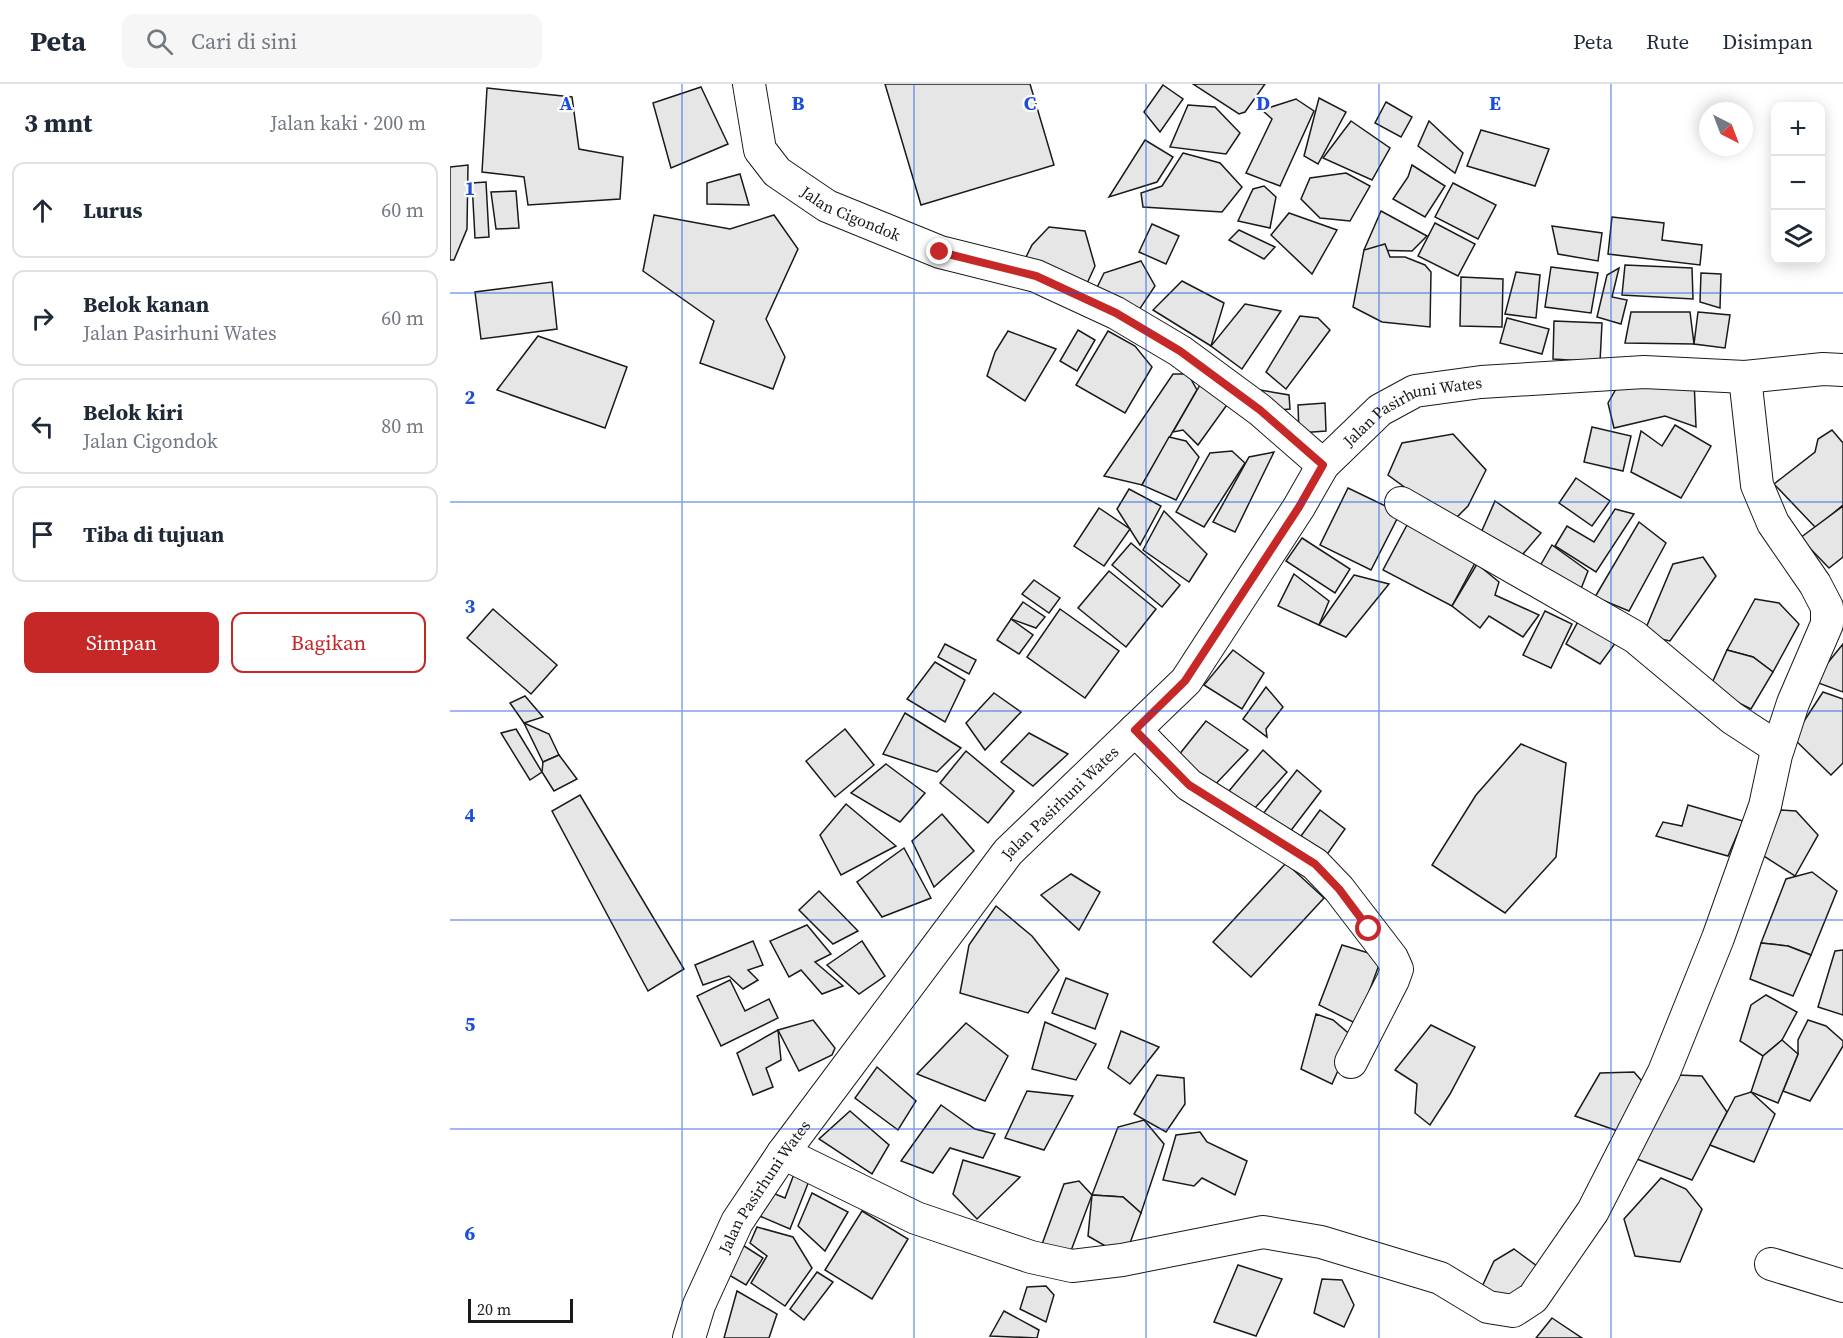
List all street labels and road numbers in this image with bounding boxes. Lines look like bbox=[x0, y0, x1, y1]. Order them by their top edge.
street label: Jalan Cigondok bbox=[796, 180, 904, 246]
street label: Jalan Pasirhuni Wates bbox=[1337, 371, 1483, 452]
street label: Jalan Pasirhuni Wates bbox=[995, 741, 1123, 864]
street label: Jalan Pasirhuni Wates bbox=[713, 1115, 815, 1258]

